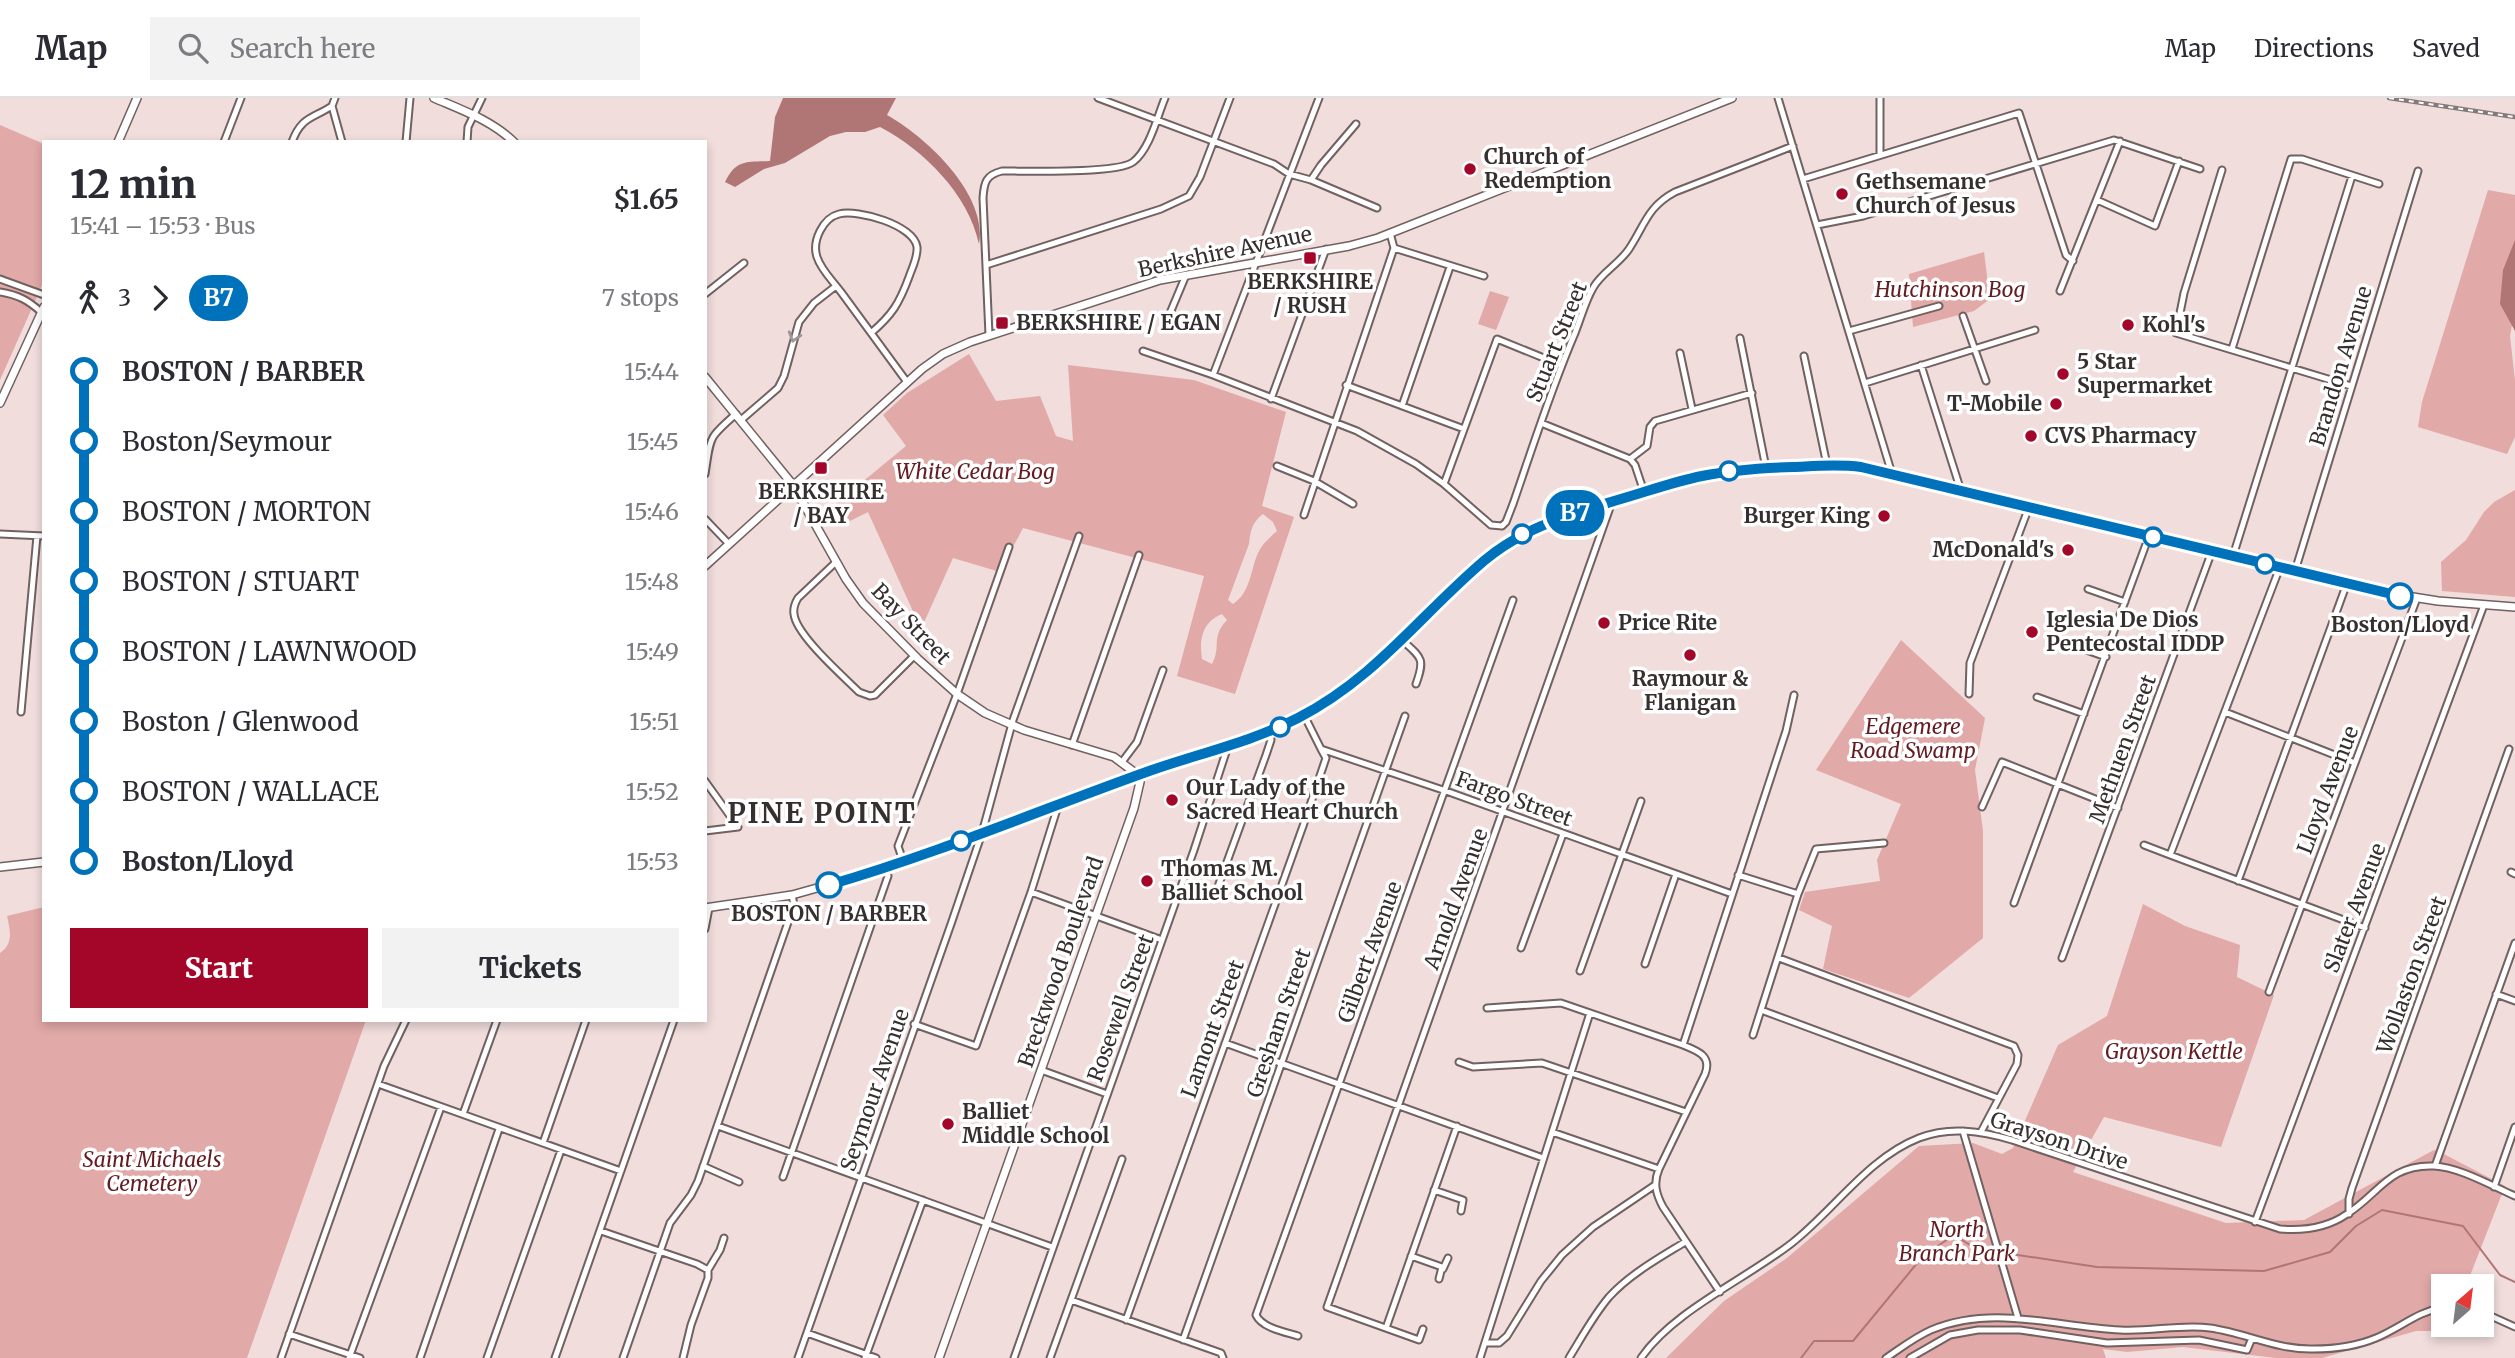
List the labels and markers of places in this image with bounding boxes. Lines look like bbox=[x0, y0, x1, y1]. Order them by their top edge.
place label: Church of Redemption bbox=[1484, 143, 1611, 194]
marker: Church of Redemption bbox=[1462, 161, 1478, 177]
place label: Gethsemane Church of Jesus bbox=[1856, 168, 2016, 219]
marker: Gethsemane Church of Jesus bbox=[1834, 186, 1850, 202]
marker: BERKSHIRE / RUSH bbox=[1302, 250, 1318, 266]
place label: BERKSHIRE / RUSH bbox=[1247, 268, 1373, 319]
place label: BERKSHIRE / EGAN bbox=[1016, 309, 1221, 336]
place label: Kohl's bbox=[2142, 311, 2206, 338]
marker: BERKSHIRE / EGAN bbox=[994, 315, 1010, 331]
marker: Kohl's bbox=[2120, 317, 2136, 333]
place label: 5 Star Supermarket bbox=[2077, 348, 2213, 399]
marker: 5 Star Supermarket bbox=[2055, 366, 2071, 382]
place label: T-Mobile bbox=[1947, 390, 2042, 417]
marker: T-Mobile bbox=[2048, 396, 2064, 412]
place label: CVS Pharmacy bbox=[2045, 422, 2197, 449]
marker: CVS Pharmacy bbox=[2023, 428, 2039, 444]
marker: BERKSHIRE / BAY bbox=[813, 460, 829, 476]
unlabelled marker bbox=[1719, 461, 1739, 481]
place label: BERKSHIRE / BAY bbox=[758, 478, 884, 529]
place label: Burger King bbox=[1744, 502, 1870, 529]
marker: Burger King bbox=[1876, 508, 1892, 524]
unlabelled marker bbox=[1512, 524, 1532, 544]
unlabelled marker bbox=[2143, 527, 2163, 547]
place label: McDonald's bbox=[1932, 536, 2054, 563]
marker: McDonald's bbox=[2060, 542, 2076, 558]
unlabelled marker bbox=[2255, 554, 2275, 574]
marker: Boston/Lloyd bbox=[2387, 583, 2413, 609]
place label: Iglesia De Dios Pentecostal IDDP bbox=[2046, 606, 2224, 657]
place label: Price Rite bbox=[1618, 609, 1717, 636]
place label: Boston/Lloyd bbox=[2331, 611, 2469, 638]
marker: Price Rite bbox=[1596, 615, 1612, 631]
marker: Iglesia De Dios Pentecostal IDDP bbox=[2024, 624, 2040, 640]
marker: Raymour & Flanigan bbox=[1682, 647, 1698, 663]
place label: Raymour & Flanigan bbox=[1632, 665, 1748, 716]
unlabelled marker bbox=[1270, 717, 1290, 737]
place label: Our Lady of the Sacred Heart Church bbox=[1186, 774, 1398, 825]
marker: Our Lady of the Sacred Heart Church bbox=[1164, 792, 1180, 808]
unlabelled marker bbox=[951, 831, 971, 851]
place label: Thomas M. Balliet School bbox=[1161, 855, 1303, 906]
marker: BOSTON / BARBER bbox=[816, 872, 842, 898]
marker: Thomas M. Balliet School bbox=[1139, 873, 1155, 889]
place label: BOSTON / BARBER bbox=[731, 900, 928, 927]
place label: Balliet Middle School bbox=[962, 1098, 1110, 1149]
marker: Balliet Middle School bbox=[940, 1116, 956, 1132]

